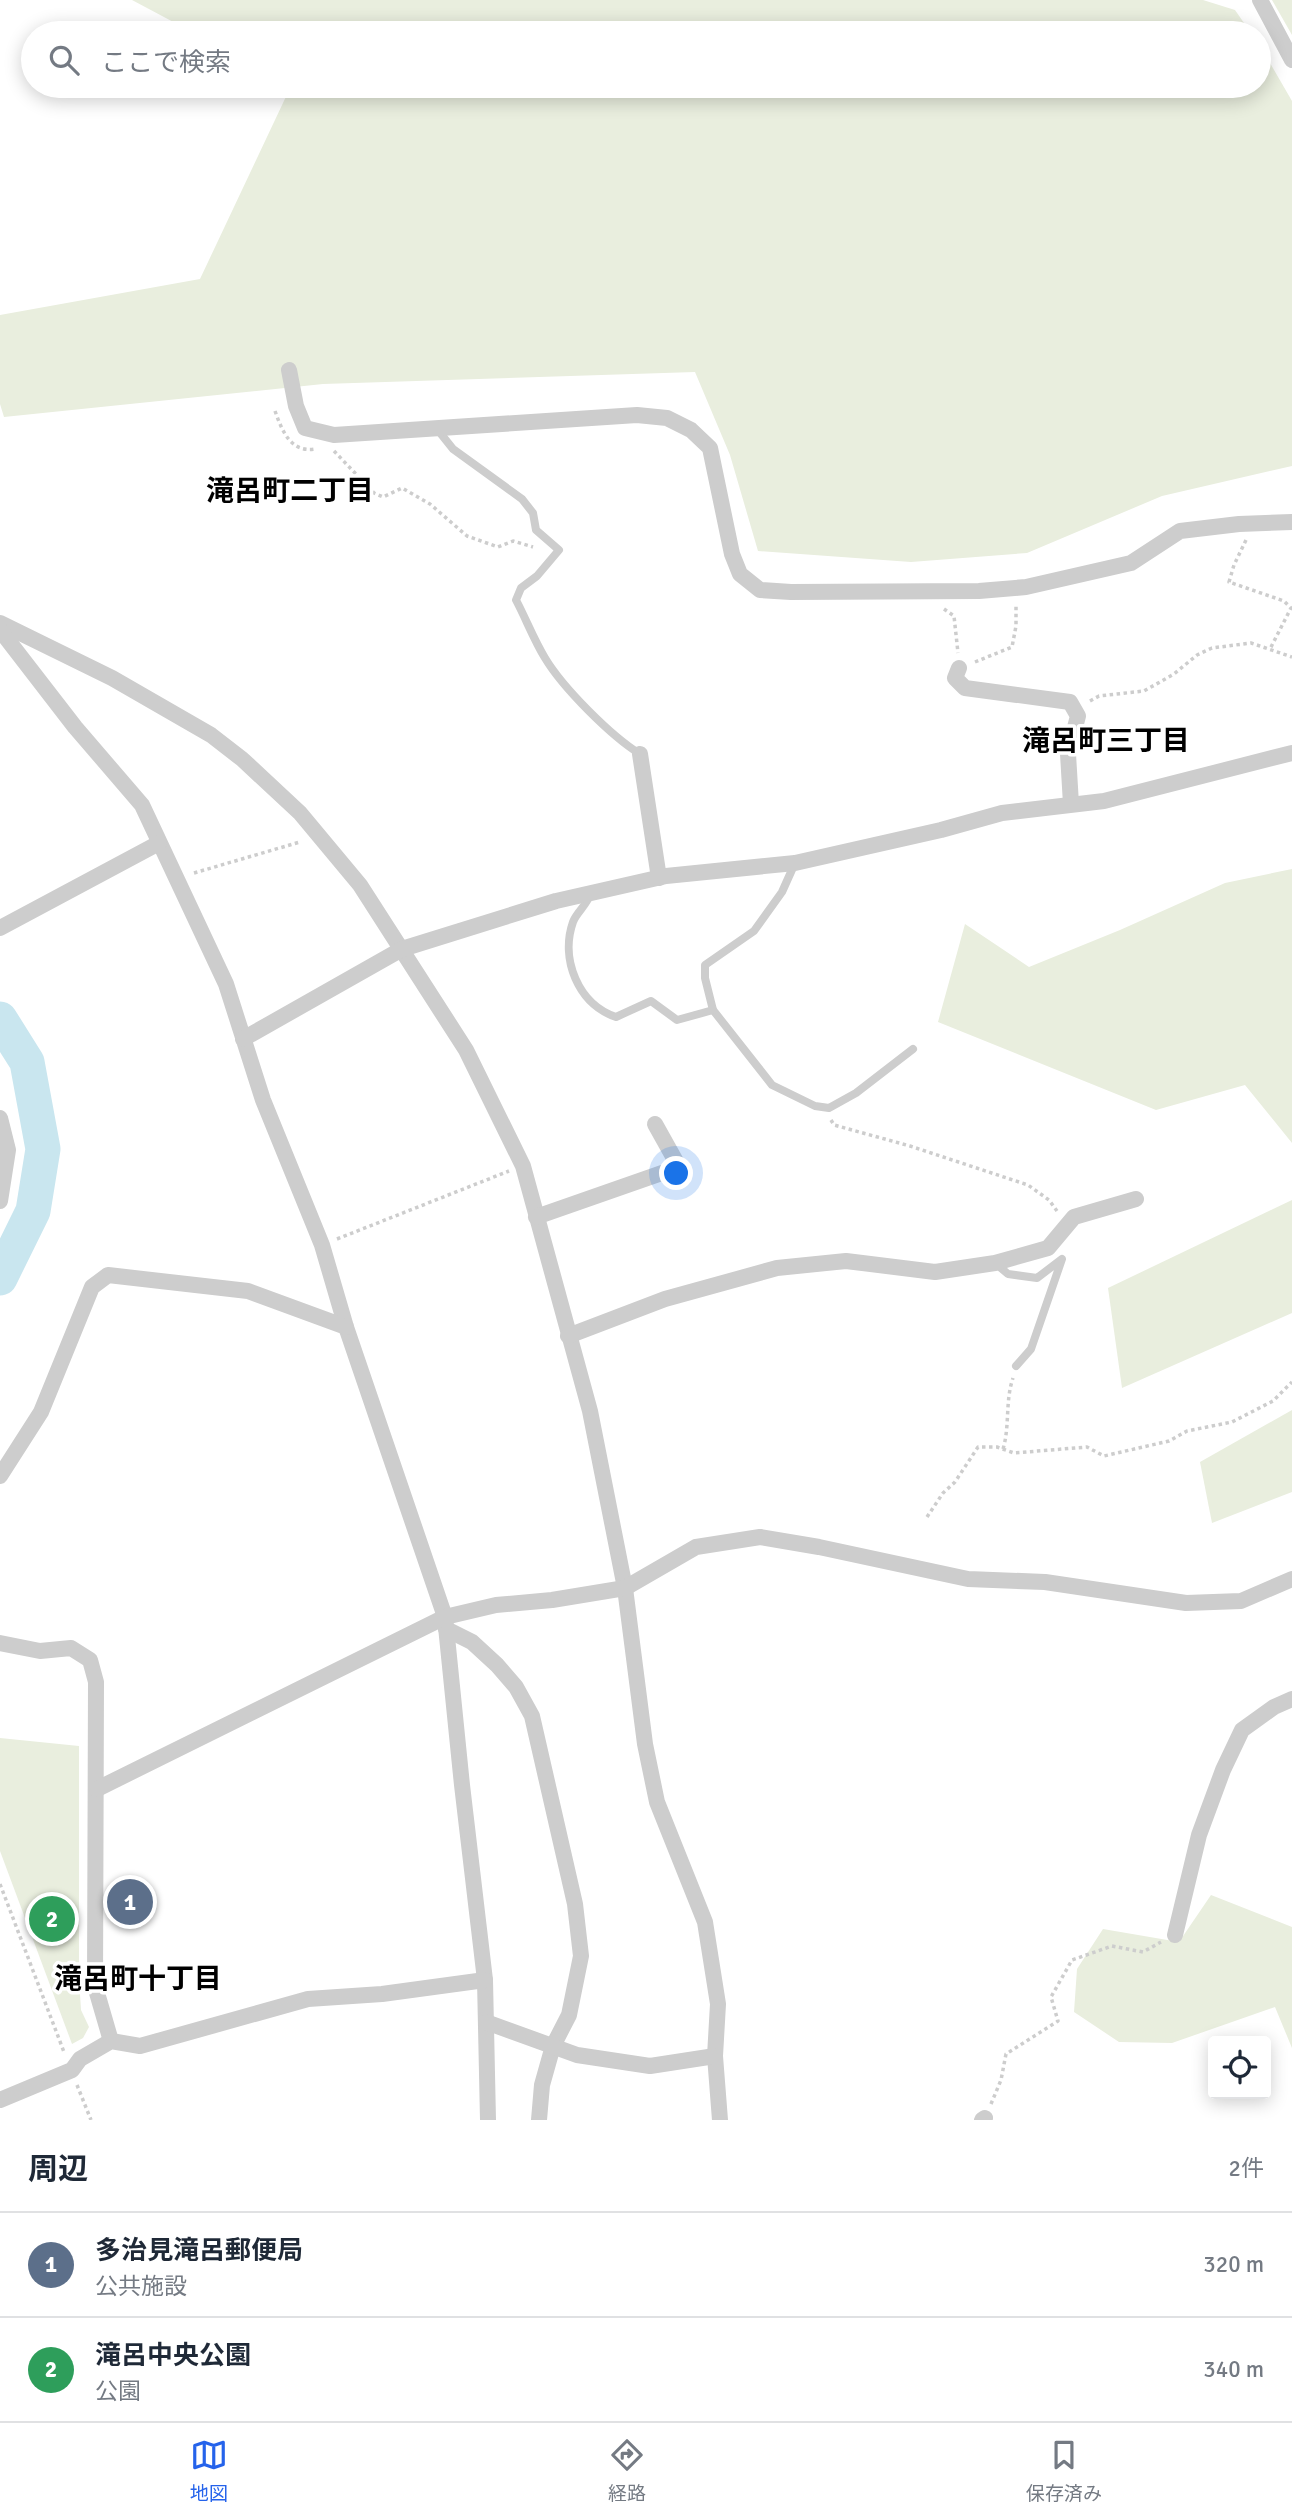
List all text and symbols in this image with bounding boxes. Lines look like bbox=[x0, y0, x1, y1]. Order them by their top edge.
search box bbox=[21, 21, 1271, 98]
icon: search bbox=[45, 41, 83, 79]
text: ここで検索 bbox=[101, 47, 231, 79]
district label: 滝呂町二丁目 bbox=[206, 474, 374, 508]
district label: 滝呂町三丁目 bbox=[1022, 724, 1190, 758]
your location bbox=[659, 1156, 693, 1190]
pin: 1 bbox=[107, 1876, 153, 1928]
pin: 2 bbox=[29, 1893, 75, 1945]
district label: 滝呂町十丁目 bbox=[54, 1962, 222, 1996]
map controls bbox=[1208, 2036, 1271, 2099]
button: locate bbox=[1208, 2036, 1271, 2099]
text: 周辺 bbox=[28, 2151, 88, 2188]
text: 2件 bbox=[1229, 2154, 1264, 2183]
text: 多治見滝呂郵便局 bbox=[95, 2235, 303, 2267]
text: 1 bbox=[45, 2250, 57, 2279]
text: 320 m bbox=[1203, 2250, 1264, 2279]
text: 公共施設 bbox=[95, 2272, 187, 2301]
text: 滝呂中央公園 bbox=[95, 2340, 251, 2372]
text: 2 bbox=[45, 2355, 57, 2384]
text: 340 m bbox=[1203, 2355, 1264, 2384]
text: 公園 bbox=[95, 2377, 141, 2406]
tab: 地図 bbox=[190, 2436, 228, 2506]
tab: 経路 bbox=[608, 2436, 646, 2506]
tab: 保存済み bbox=[1026, 2436, 1102, 2506]

